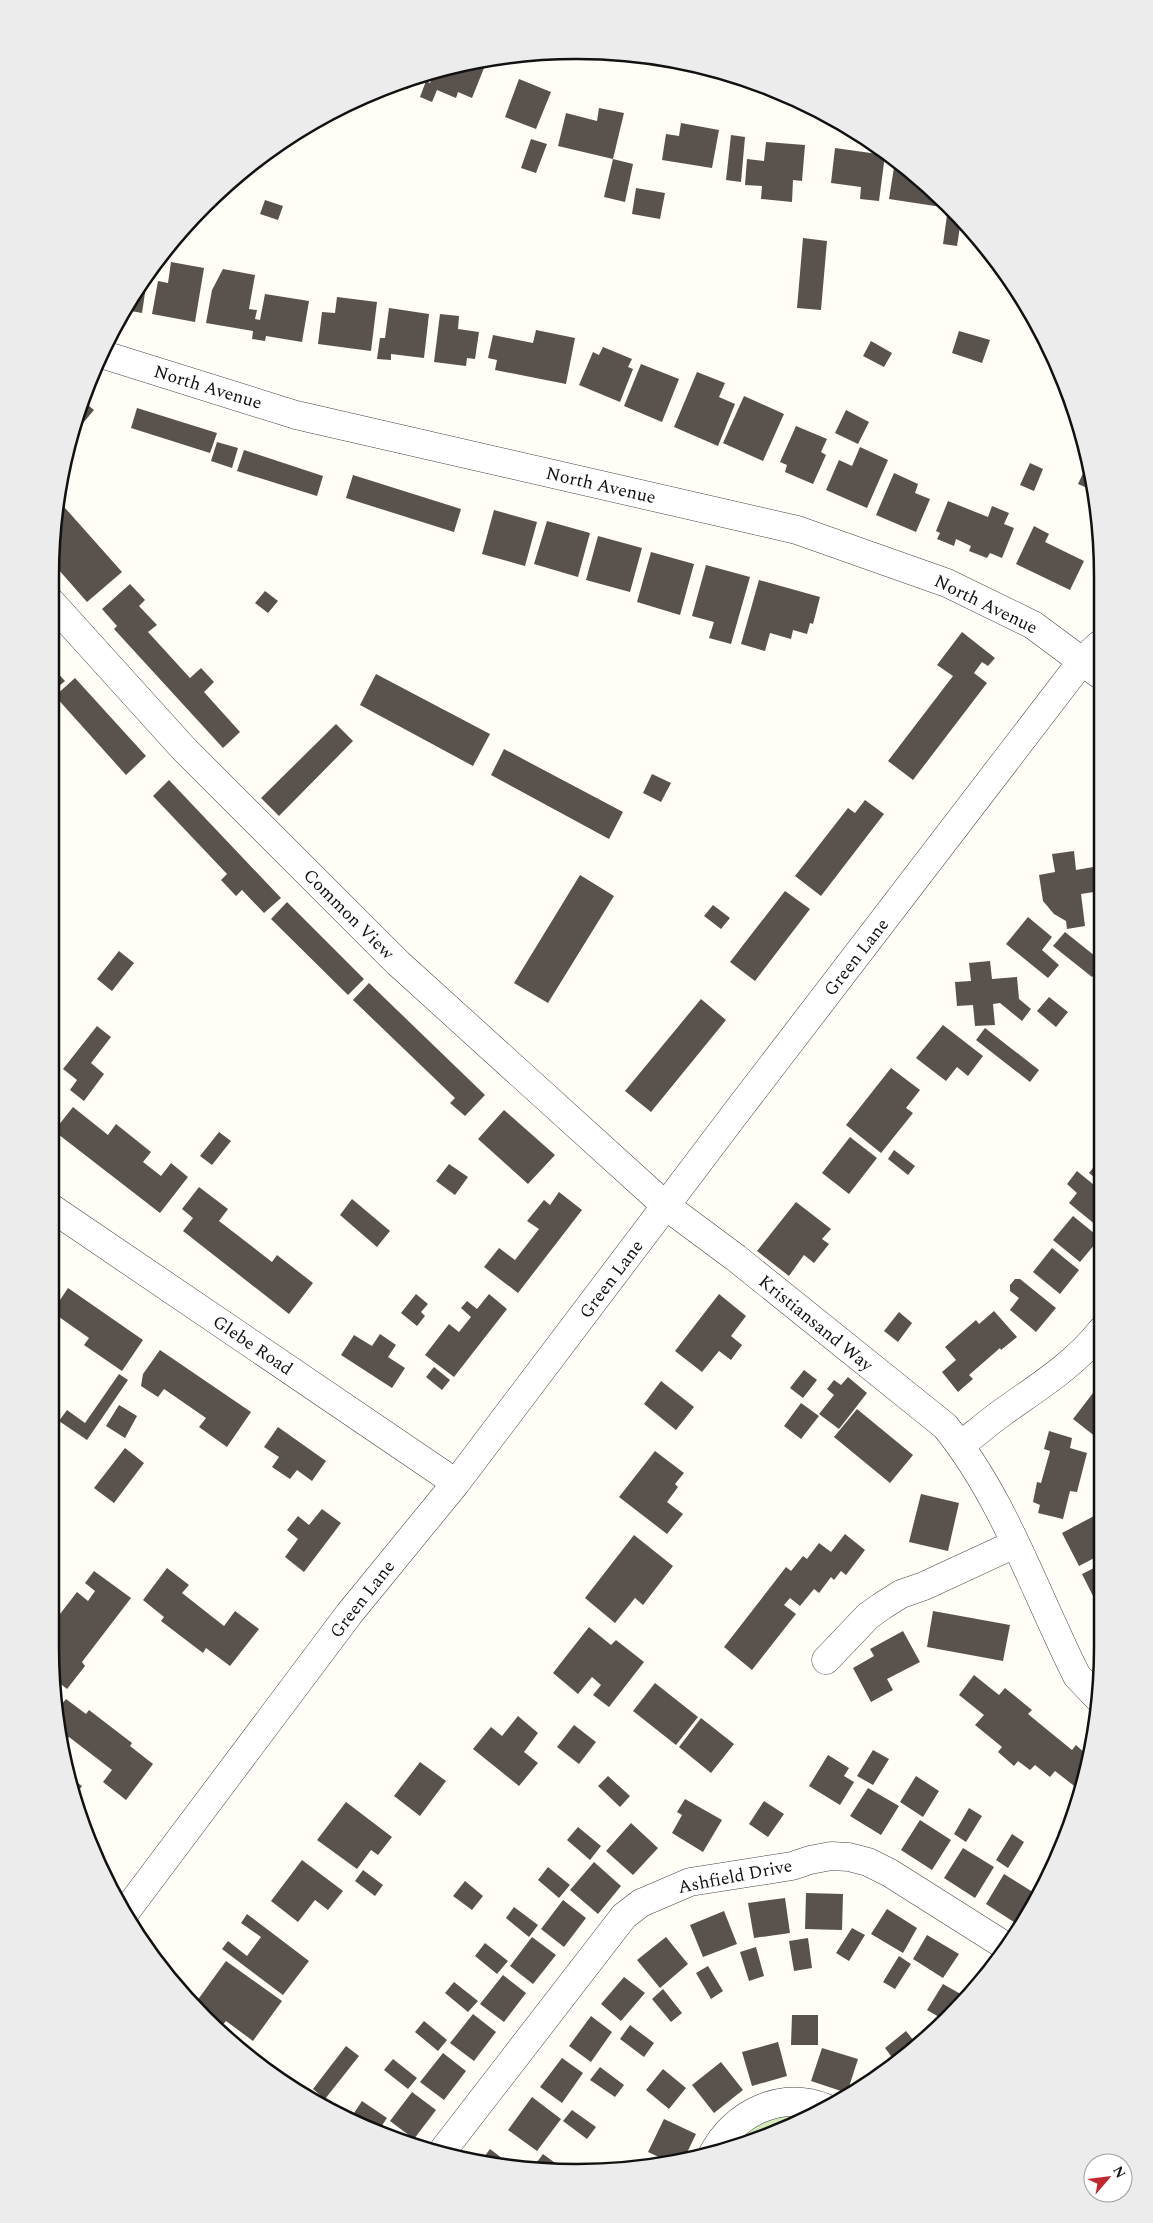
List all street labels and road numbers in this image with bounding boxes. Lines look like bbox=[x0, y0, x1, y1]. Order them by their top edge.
street label: North Avenue bbox=[150, 358, 265, 417]
street label: North Avenue bbox=[543, 460, 658, 511]
street label: North Avenue bbox=[930, 568, 1042, 641]
street label: Common View bbox=[297, 862, 401, 967]
street label: Green Lane bbox=[817, 912, 896, 1002]
street label: Green Lane bbox=[573, 1234, 650, 1324]
street label: Kristiansand Way bbox=[752, 1269, 880, 1379]
street label: Glebe Road bbox=[207, 1309, 298, 1382]
street label: Green Lane bbox=[323, 1554, 402, 1644]
street label: Ashfield Drive bbox=[676, 1852, 795, 1901]

